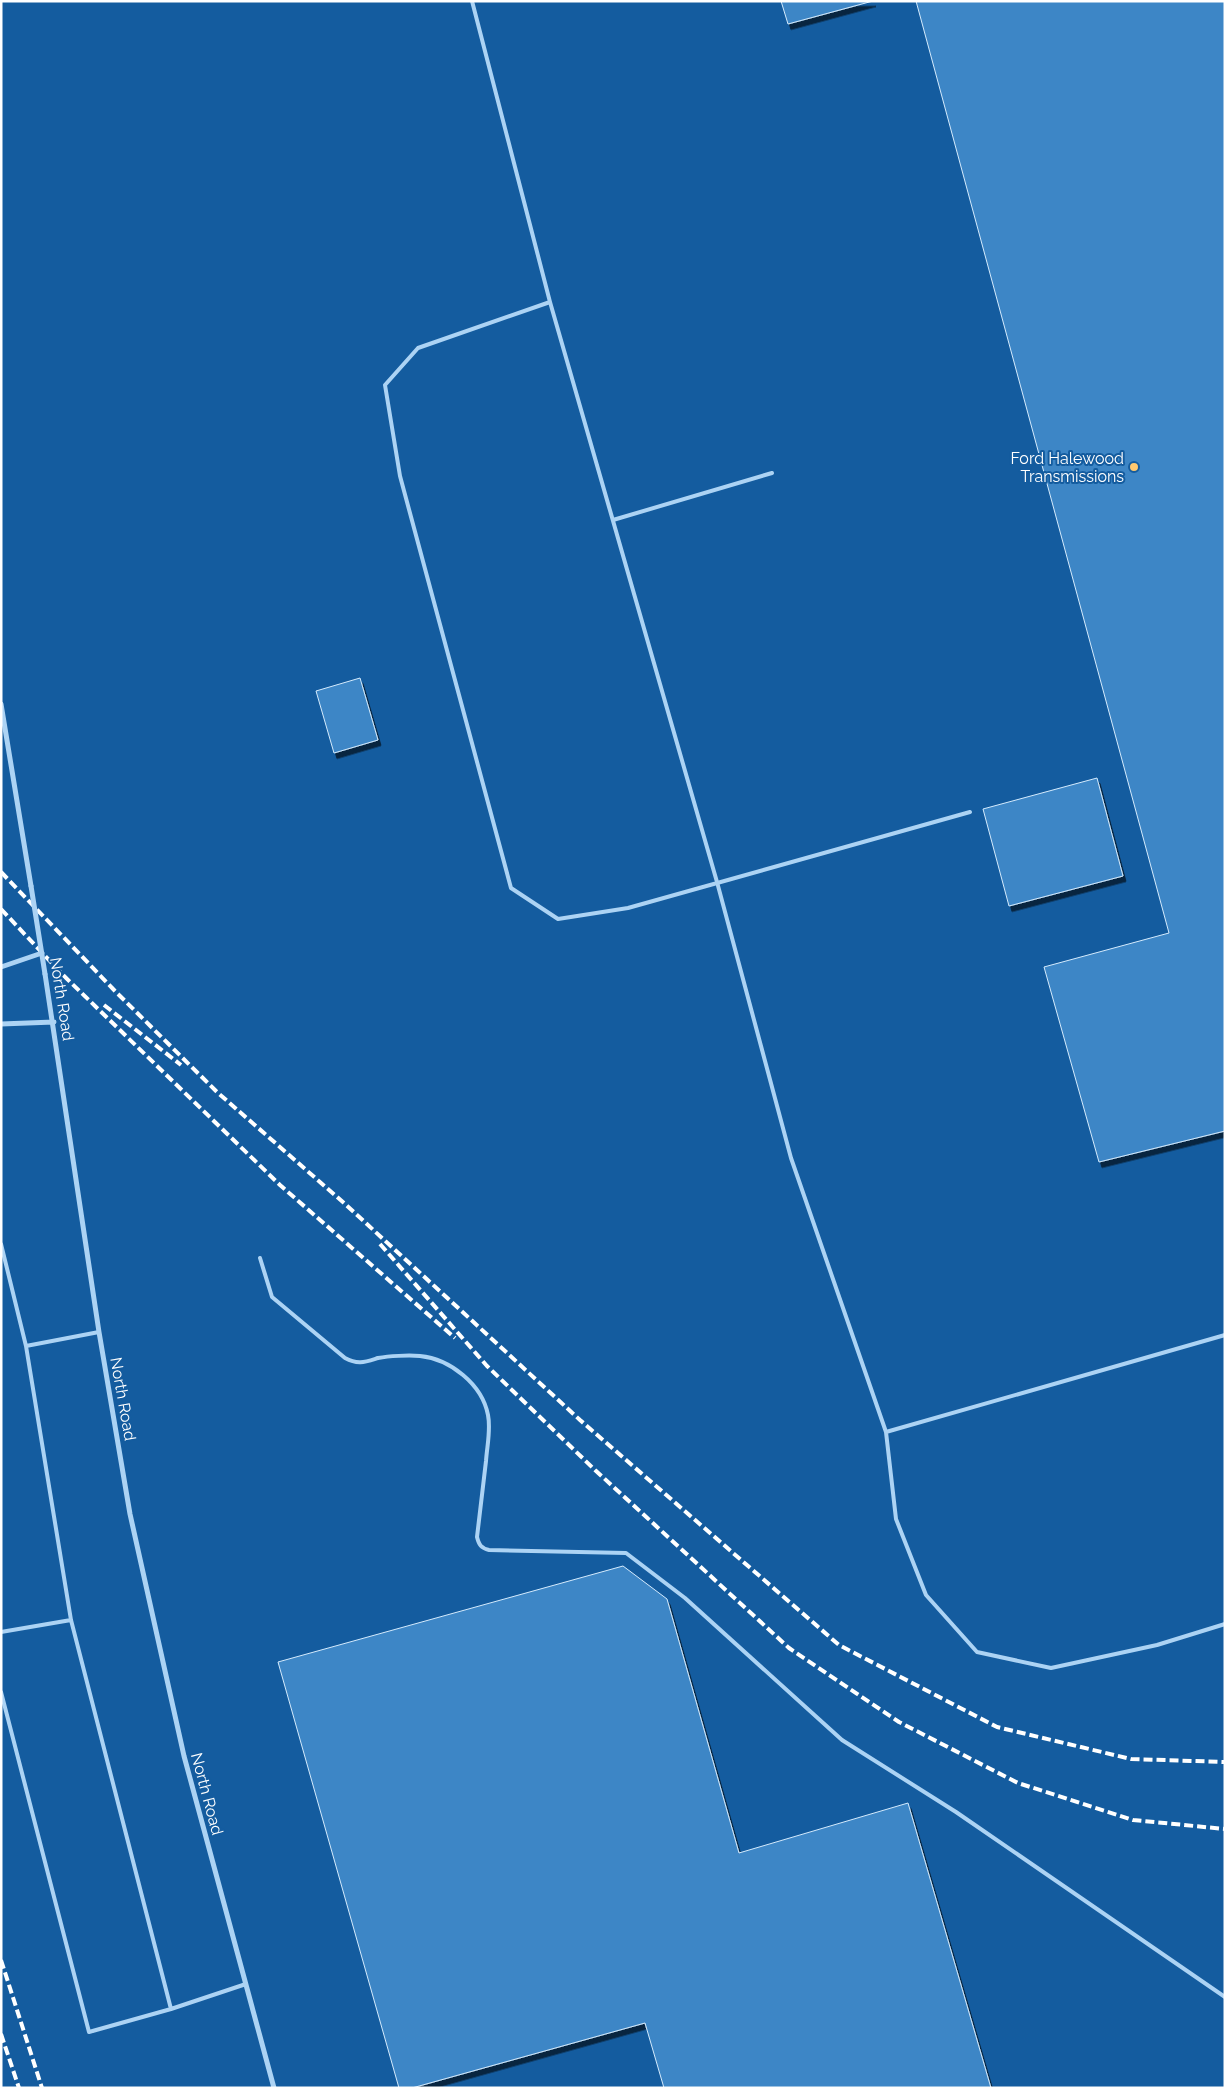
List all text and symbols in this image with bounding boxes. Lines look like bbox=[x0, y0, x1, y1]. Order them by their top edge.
place label: Ford Halewood Transmissions bbox=[1010, 449, 1124, 486]
marker: Ford Halewood Transmissions bbox=[1128, 461, 1140, 473]
street label: North Road bbox=[46, 956, 78, 1042]
street label: North Road bbox=[106, 1356, 140, 1442]
street label: North Road bbox=[187, 1751, 227, 1837]

